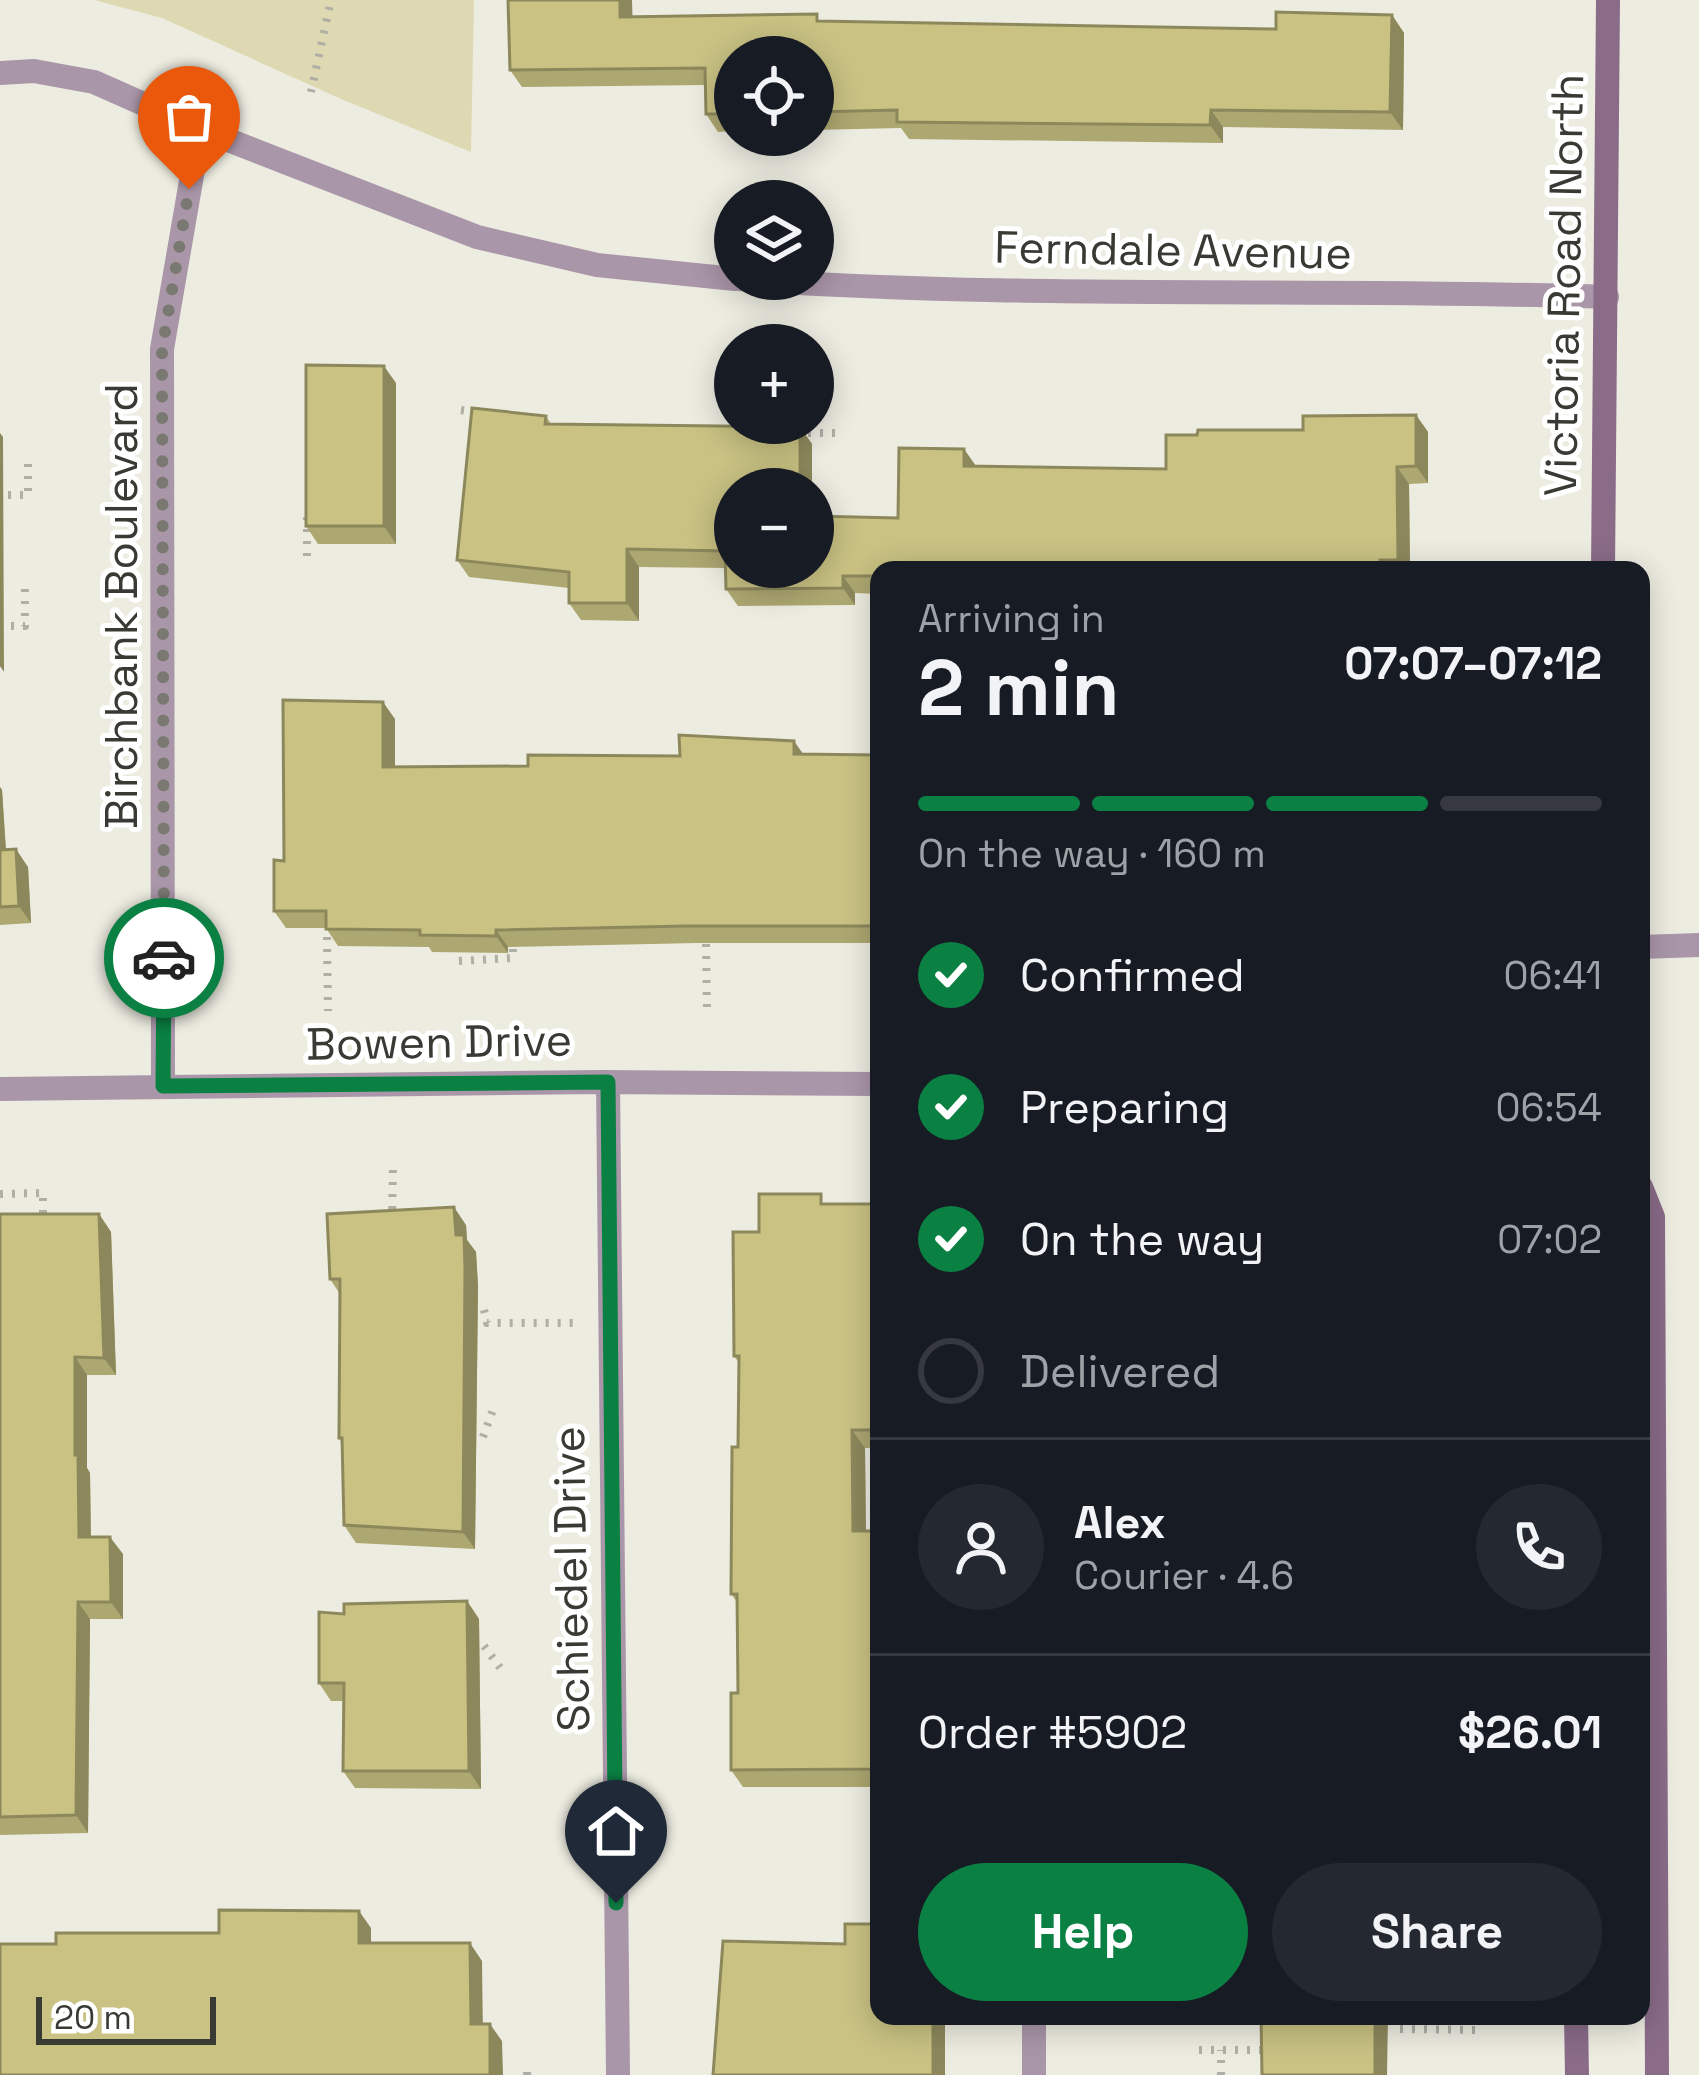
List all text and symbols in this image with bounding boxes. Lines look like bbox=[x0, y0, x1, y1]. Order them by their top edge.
map controls bbox=[714, 36, 834, 588]
button: locate bbox=[714, 36, 834, 156]
pin bbox=[138, 66, 240, 189]
street label: Victoria Road North bbox=[1532, 73, 1596, 497]
icon: bag bbox=[156, 84, 222, 150]
button: layers bbox=[714, 180, 834, 300]
street label: Ferndale Avenue bbox=[994, 218, 1352, 282]
button: + bbox=[714, 324, 834, 444]
street label: Birchbank Boulevard bbox=[93, 383, 150, 829]
button: − bbox=[714, 468, 834, 588]
text: Arriving in bbox=[918, 594, 1105, 643]
text: 07:07–07:12 bbox=[1344, 635, 1602, 692]
text: 2 min bbox=[918, 638, 1120, 738]
text: On the way · 160 m bbox=[918, 829, 1266, 878]
courier bbox=[104, 898, 224, 1018]
icon: car bbox=[131, 925, 197, 991]
icon: check bbox=[918, 942, 984, 1008]
text: Confirmed bbox=[1020, 947, 1245, 1004]
text: 06:41 bbox=[1504, 951, 1602, 1000]
street label: Bowen Drive bbox=[305, 1011, 573, 1073]
icon: check bbox=[918, 1074, 984, 1140]
text: Preparing bbox=[1020, 1079, 1229, 1136]
text: 06:54 bbox=[1496, 1083, 1602, 1132]
icon: check bbox=[918, 1206, 984, 1272]
text: On the way bbox=[1020, 1211, 1264, 1268]
text: 07:02 bbox=[1497, 1215, 1602, 1264]
text: Delivered bbox=[1020, 1343, 1220, 1400]
street label: Schiedel Drive bbox=[540, 1426, 602, 1732]
button: person bbox=[918, 1484, 1044, 1610]
button: phone bbox=[1476, 1484, 1602, 1610]
text: Alex bbox=[1074, 1494, 1166, 1551]
text: Courier · 4.6 bbox=[1074, 1551, 1294, 1600]
text: Order #5902 bbox=[918, 1704, 1187, 1761]
text: $26.01 bbox=[1458, 1704, 1602, 1761]
pin bbox=[565, 1780, 667, 1903]
icon: home bbox=[583, 1798, 649, 1864]
button: Help bbox=[918, 1863, 1248, 2001]
button: Share bbox=[1272, 1863, 1602, 2001]
scale bar bbox=[36, 1991, 216, 2044]
text: 20 m bbox=[54, 1997, 132, 2039]

